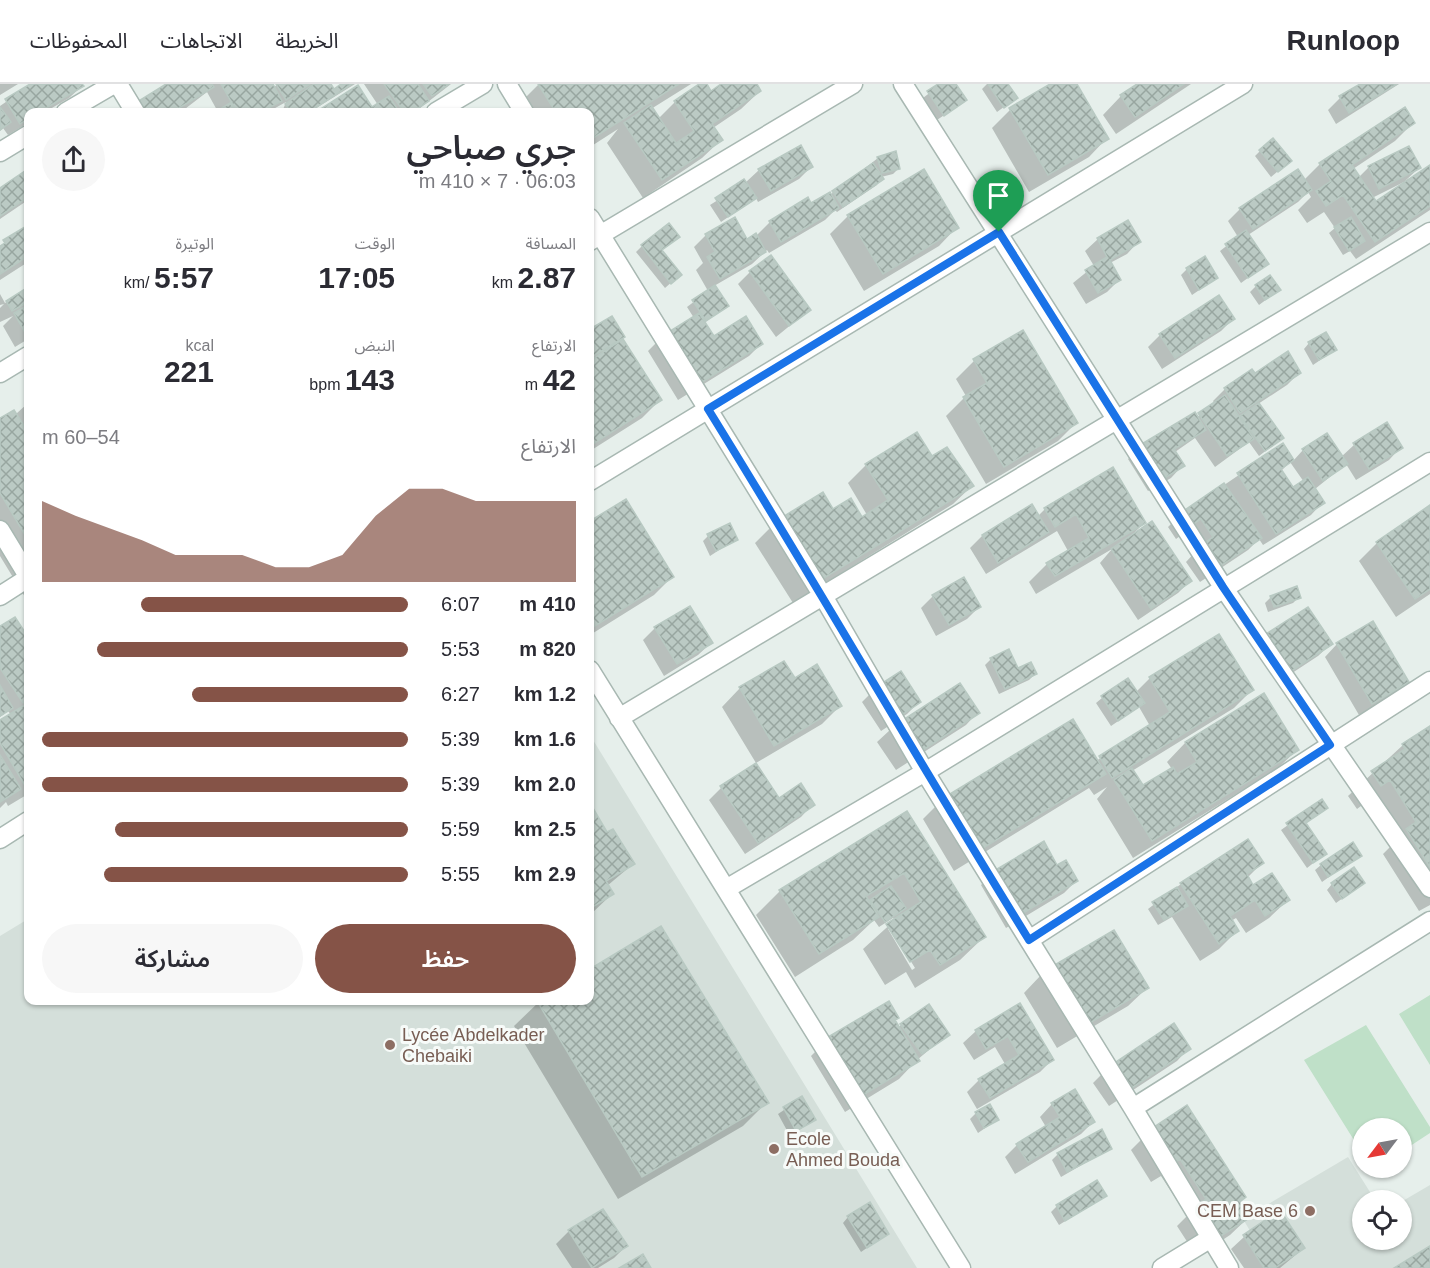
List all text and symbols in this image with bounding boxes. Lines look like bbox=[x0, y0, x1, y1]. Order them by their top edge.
text: Runloop bbox=[1286, 25, 1400, 56]
text: المحفوظات bbox=[30, 29, 127, 52]
text: الاتجاهات bbox=[160, 29, 242, 52]
text: الخريطة bbox=[275, 29, 338, 52]
button: share bbox=[42, 128, 105, 191]
text: جري صباحي bbox=[407, 129, 576, 166]
text: 06:03 · 7 × 410 m bbox=[419, 170, 576, 192]
pin bbox=[973, 170, 1024, 232]
icon: arrive bbox=[982, 179, 1015, 212]
text: الوتيرة bbox=[176, 235, 214, 252]
text: الوقت bbox=[355, 235, 395, 252]
text: المسافة bbox=[526, 235, 576, 252]
text: 5:57 bbox=[154, 261, 214, 294]
text: 17:05 bbox=[318, 261, 395, 294]
text: 2.87 bbox=[518, 261, 576, 294]
text: /km bbox=[124, 274, 154, 291]
text: km bbox=[492, 274, 518, 291]
text: kcal bbox=[186, 337, 214, 354]
text: النبض bbox=[354, 337, 395, 354]
text: الارتفاع bbox=[532, 337, 576, 354]
text: 221 bbox=[164, 355, 214, 388]
text: 143 bbox=[345, 363, 395, 396]
text: 42 bbox=[543, 363, 576, 396]
text: bpm bbox=[309, 376, 345, 393]
text: m bbox=[525, 376, 543, 393]
text: 54–60 m bbox=[42, 426, 120, 448]
text: الارتفاع bbox=[521, 435, 576, 457]
text: 6:07 bbox=[441, 593, 480, 615]
text: 410 m bbox=[519, 593, 576, 615]
text: 5:53 bbox=[441, 638, 480, 660]
text: 820 m bbox=[519, 638, 576, 660]
text: 6:27 bbox=[441, 683, 480, 705]
text: 1.2 km bbox=[514, 683, 576, 705]
text: 5:39 bbox=[441, 728, 480, 750]
text: 1.6 km bbox=[514, 728, 576, 750]
text: 5:39 bbox=[441, 773, 480, 795]
text: 2.0 km bbox=[514, 773, 576, 795]
text: 5:59 bbox=[441, 818, 480, 840]
text: 2.5 km bbox=[514, 818, 576, 840]
text: 5:55 bbox=[441, 863, 480, 885]
text: 2.9 km bbox=[514, 863, 576, 885]
button: مشاركة bbox=[42, 924, 303, 993]
button: حفظ bbox=[315, 924, 576, 993]
place label: Lycée Abdelkader Chebaiki bbox=[402, 1025, 544, 1066]
marker: Lycée Abdelkader Chebaiki bbox=[383, 1038, 397, 1052]
north arrow bbox=[1352, 1118, 1412, 1178]
map controls bbox=[1352, 1118, 1412, 1250]
place label: Ecole Ahmed Bouda bbox=[786, 1129, 901, 1170]
marker: Ecole Ahmed Bouda bbox=[767, 1142, 781, 1156]
button: locate bbox=[1352, 1190, 1412, 1250]
place label: CEM Base 6 bbox=[1197, 1201, 1298, 1221]
marker: CEM Base 6 bbox=[1303, 1204, 1317, 1218]

